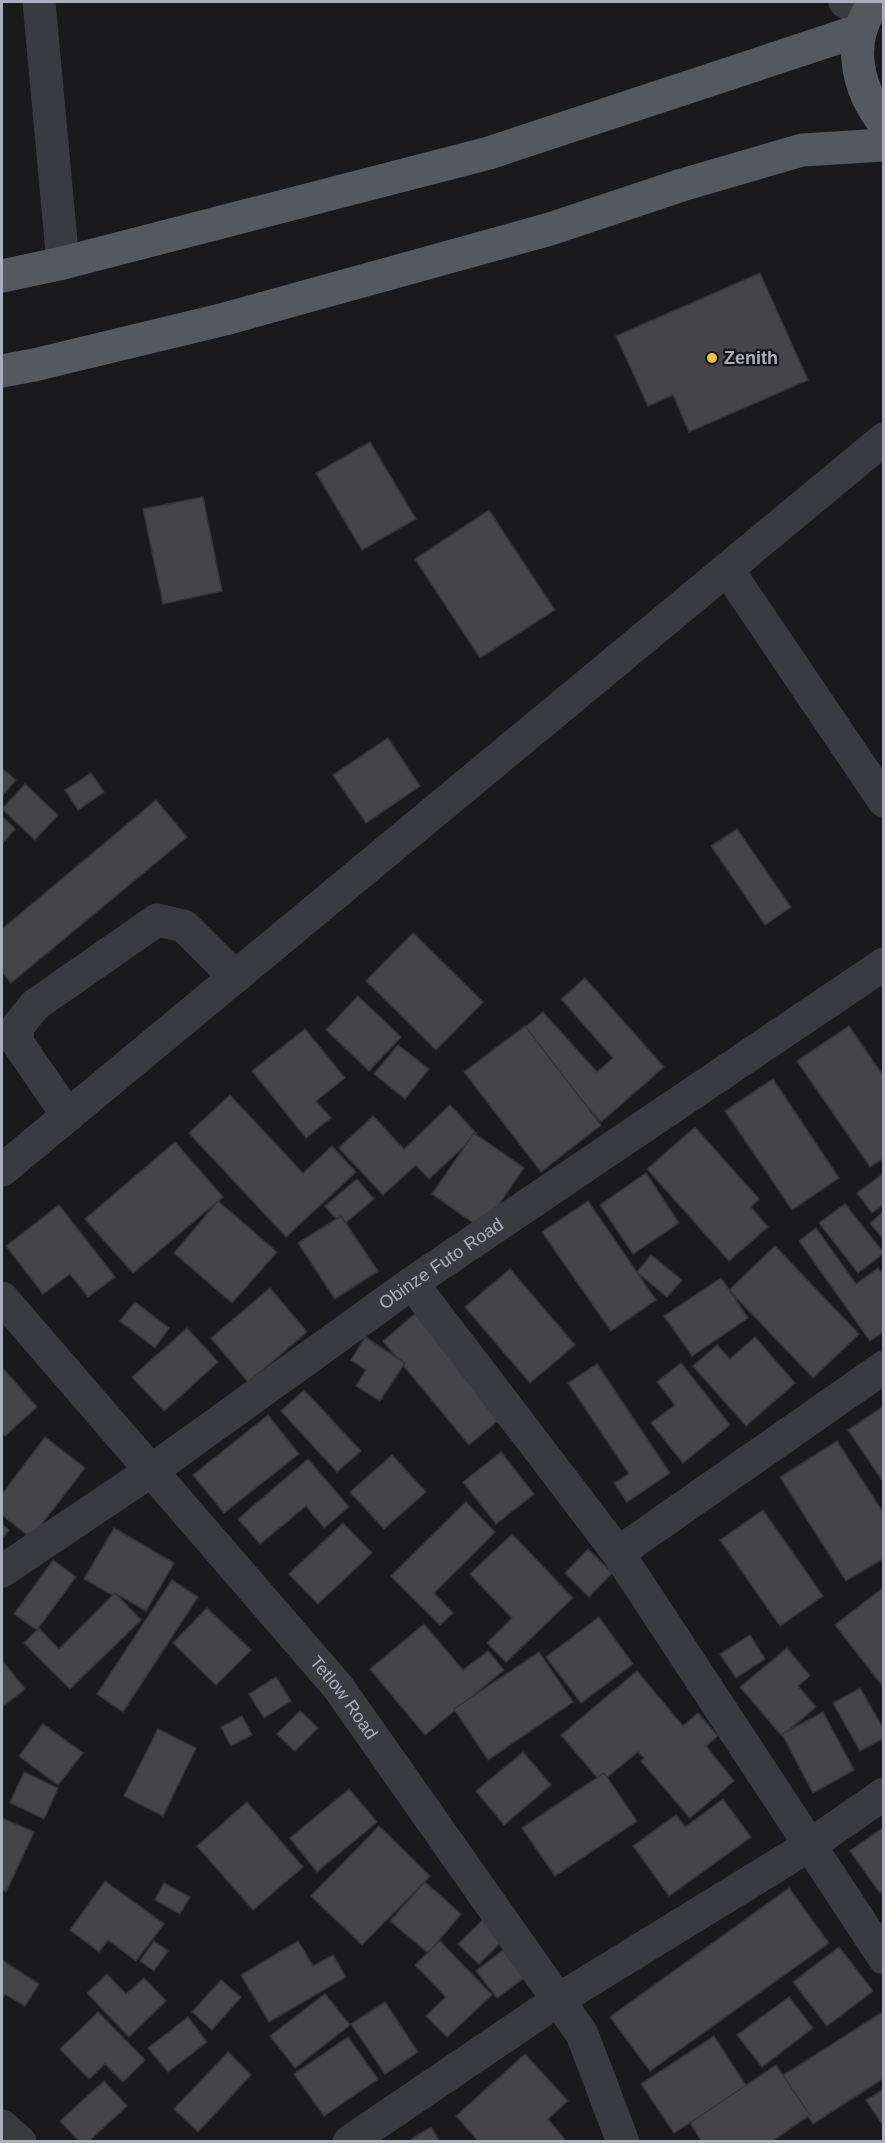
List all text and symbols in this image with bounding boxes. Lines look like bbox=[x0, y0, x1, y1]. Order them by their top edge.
place label: Zenith bbox=[724, 348, 778, 368]
marker: Zenith bbox=[705, 351, 719, 365]
street label: Obinze Futo Road bbox=[375, 1214, 507, 1313]
street label: Tetlow Road bbox=[306, 1652, 382, 1743]

